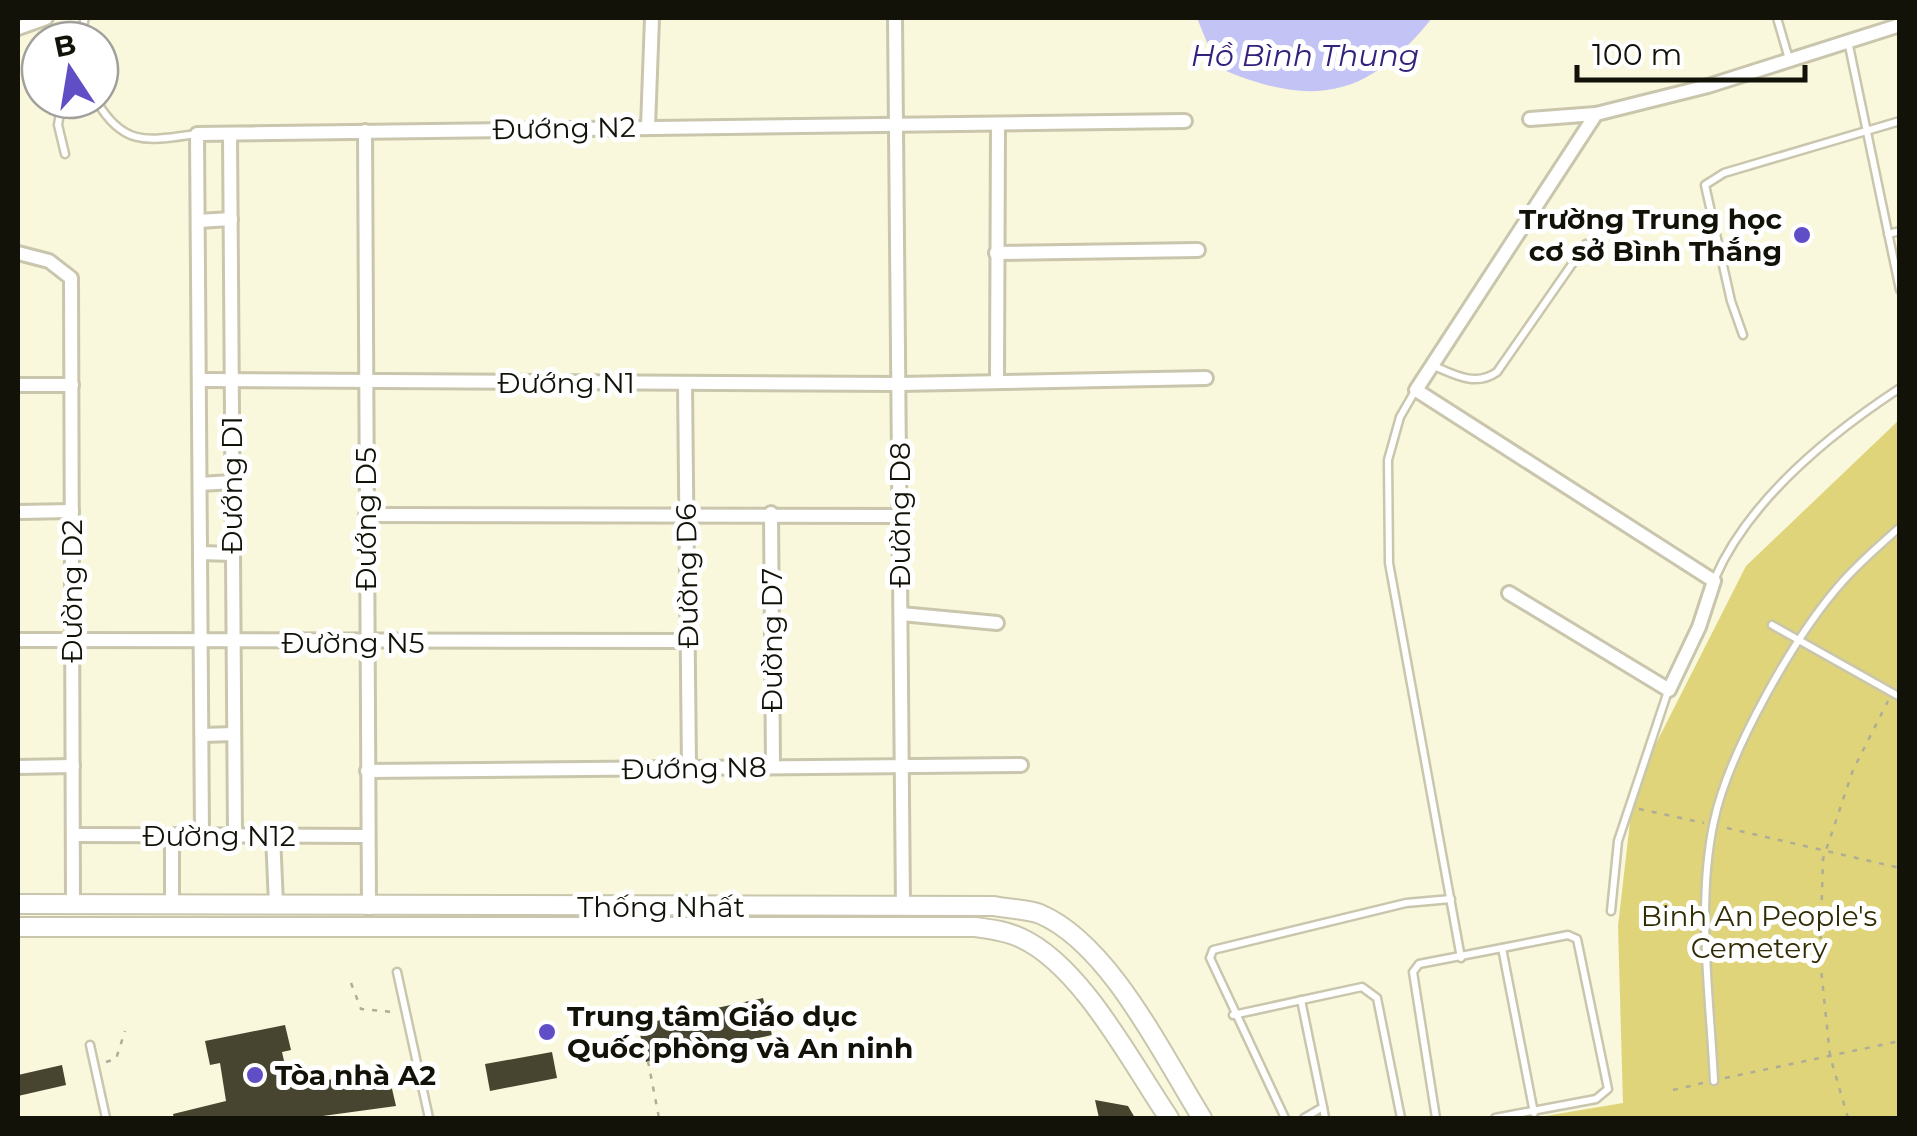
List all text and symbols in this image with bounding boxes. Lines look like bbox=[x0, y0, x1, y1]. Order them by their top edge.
north arrow bbox=[20, 20, 120, 120]
scale bar bbox=[1577, 20, 1804, 82]
text: B bbox=[51, 27, 79, 64]
text: 100 m bbox=[1592, 36, 1682, 73]
water label: Hồ Bình Thung bbox=[1191, 37, 1419, 74]
street label: Đướng N2 bbox=[492, 110, 636, 146]
place label: Trường Trung học cơ sở Bình Thắng bbox=[1519, 202, 1782, 268]
marker: Trường Trung học cơ sở Bình Thắng bbox=[1791, 224, 1813, 246]
street label: Đướng N1 bbox=[497, 366, 635, 400]
street label: Đướng D1 bbox=[215, 416, 249, 554]
street label: Đường D8 bbox=[883, 442, 917, 588]
street label: Đướng D5 bbox=[349, 447, 383, 591]
street label: Đường D6 bbox=[669, 503, 705, 649]
street label: Đường D2 bbox=[55, 519, 89, 663]
street label: Đường D7 bbox=[755, 568, 789, 712]
street label: Đường N5 bbox=[281, 626, 425, 660]
street label: Đướng N8 bbox=[621, 750, 767, 786]
street label: Đường N12 bbox=[142, 819, 296, 853]
street label: Thống Nhất bbox=[577, 890, 745, 924]
park label: Binh An People's Cemetery bbox=[1641, 899, 1877, 965]
place label: Trung tâm Giáo dục Quốc phòng và An ninh bbox=[567, 999, 913, 1065]
marker: Trung tâm Giáo dục Quốc phòng và An ninh bbox=[536, 1021, 558, 1043]
place label: Tòa nhà A2 bbox=[275, 1058, 436, 1092]
marker: Tòa nhà A2 bbox=[244, 1064, 266, 1086]

